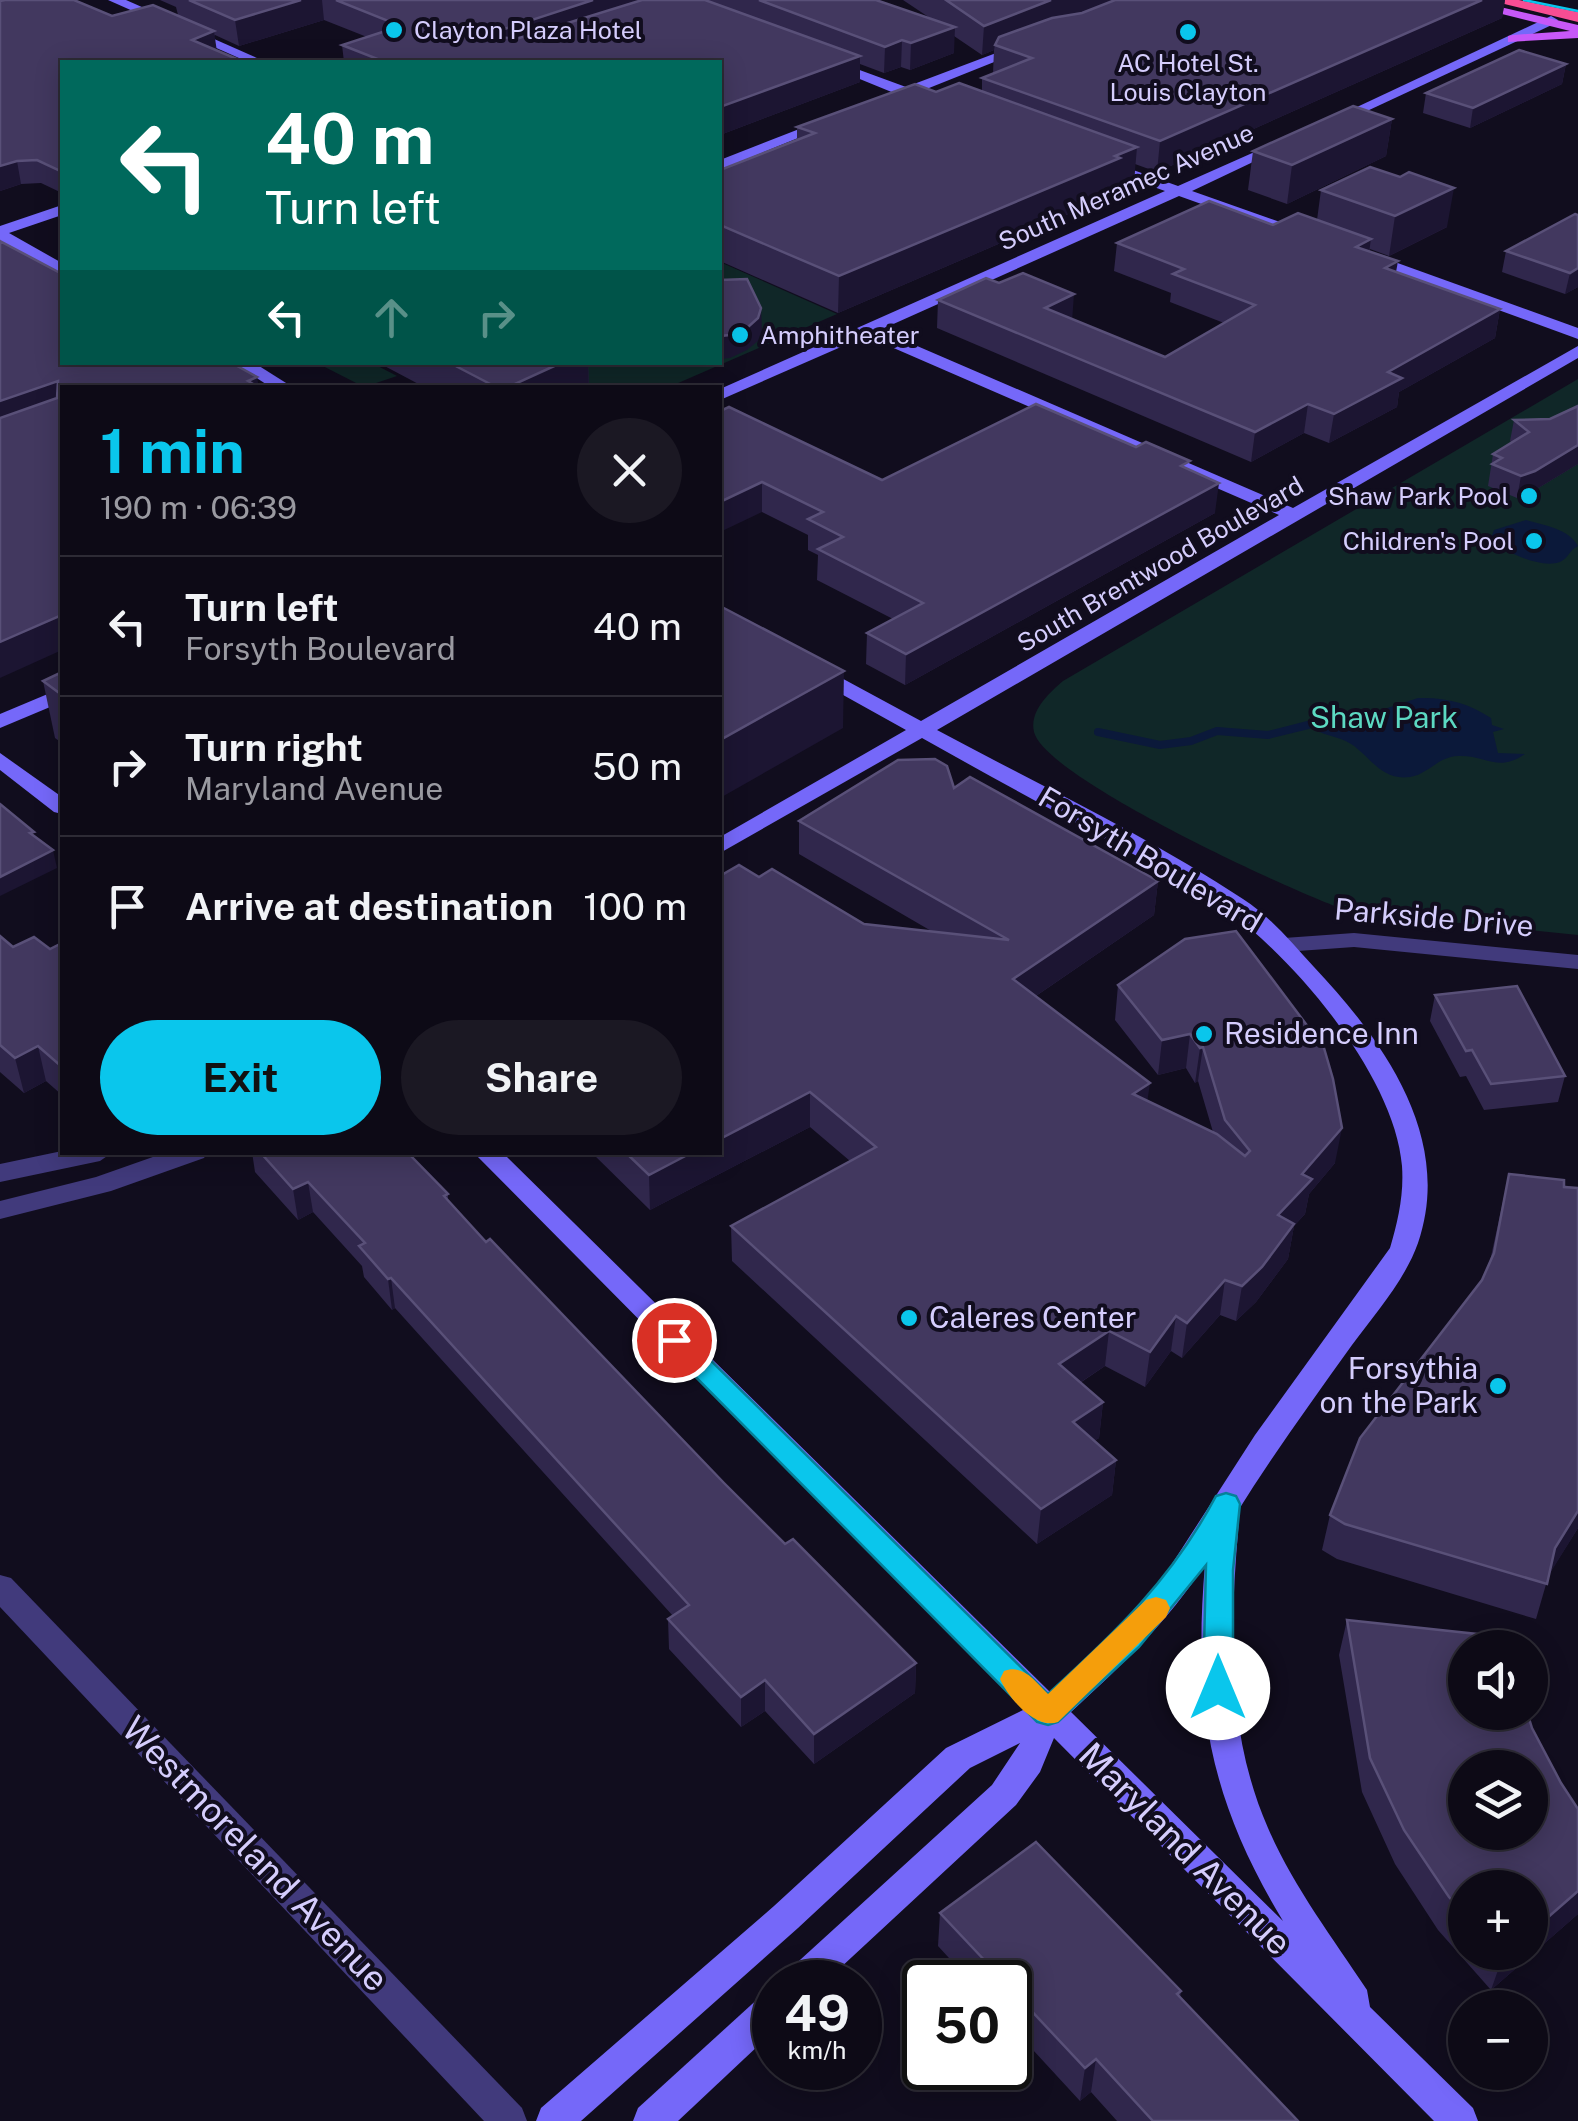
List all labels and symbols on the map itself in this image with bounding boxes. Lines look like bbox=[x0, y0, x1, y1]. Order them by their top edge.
place label: Clayton Plaza Hotel bbox=[414, 15, 642, 45]
marker: Clayton Plaza Hotel bbox=[383, 19, 405, 41]
marker: AC Hotel St. Louis Clayton bbox=[1177, 21, 1199, 43]
place label: AC Hotel St. Louis Clayton bbox=[1110, 48, 1267, 107]
street label: South Meramec Avenue bbox=[994, 117, 1258, 257]
place label: Amphitheater bbox=[760, 320, 920, 350]
marker: Amphitheater bbox=[729, 324, 751, 346]
street label: South Brentwood Boulevard bbox=[1012, 470, 1308, 658]
place label: Shaw Park Pool bbox=[1328, 481, 1509, 511]
marker: Shaw Park Pool bbox=[1518, 485, 1540, 507]
place label: Children's Pool bbox=[1343, 526, 1514, 556]
marker: Children's Pool bbox=[1523, 530, 1545, 552]
park label: Shaw Park bbox=[1310, 699, 1458, 735]
street label: Forsyth Boulevard bbox=[1032, 778, 1269, 940]
street label: Parkside Drive bbox=[1333, 890, 1535, 944]
place label: Residence Inn bbox=[1224, 1015, 1419, 1051]
marker: Residence Inn bbox=[1193, 1023, 1215, 1045]
pin bbox=[632, 1298, 717, 1383]
place label: Caleres Center bbox=[929, 1299, 1136, 1335]
marker: Caleres Center bbox=[898, 1307, 920, 1329]
place label: Forsythia on the Park bbox=[1319, 1350, 1478, 1420]
marker: Forsythia on the Park bbox=[1487, 1375, 1509, 1397]
position arrow bbox=[1166, 1636, 1270, 1740]
street label: Westmoreland Avenue bbox=[114, 1708, 397, 1999]
street label: Maryland Avenue bbox=[1071, 1734, 1300, 1963]
speed limit sign: 50 bbox=[902, 1960, 1032, 2090]

